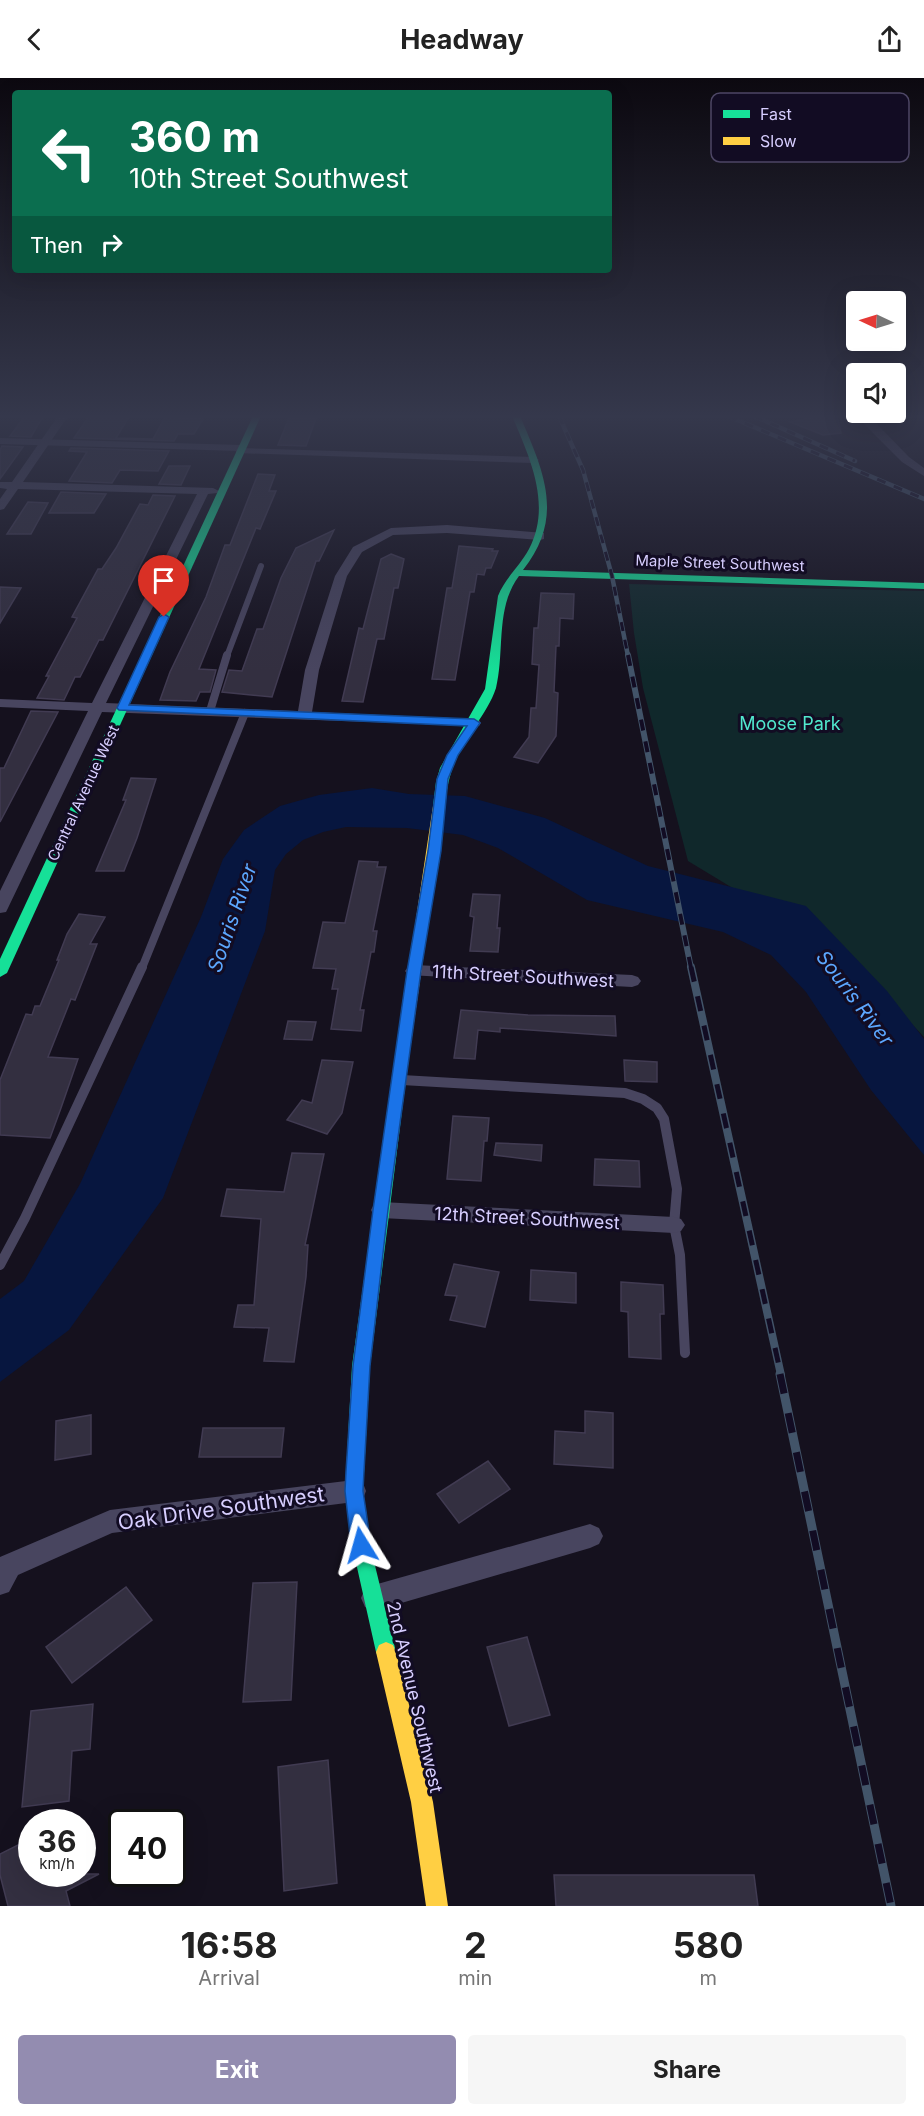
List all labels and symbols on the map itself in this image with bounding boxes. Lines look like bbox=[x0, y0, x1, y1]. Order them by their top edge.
legend bbox=[711, 93, 909, 162]
text: Fast bbox=[760, 104, 792, 124]
text: Slow bbox=[760, 131, 797, 151]
north arrow bbox=[846, 291, 906, 351]
street label: Maple Street Southwest bbox=[635, 551, 805, 575]
pin bbox=[138, 555, 189, 617]
park label: Moose Park bbox=[739, 713, 841, 734]
street label: Central Avenue West bbox=[43, 722, 123, 864]
water label: Souris River bbox=[202, 860, 262, 975]
water label: Souris River bbox=[811, 946, 899, 1051]
street label: 11th Street Southwest bbox=[431, 961, 615, 991]
street label: 12th Street Southwest bbox=[434, 1203, 620, 1233]
street label: Oak Drive Southwest bbox=[116, 1481, 326, 1535]
position arrow bbox=[329, 1513, 393, 1577]
street label: 2nd Avenue Southwest bbox=[383, 1599, 447, 1795]
speed limit sign: 40 bbox=[108, 1809, 186, 1887]

